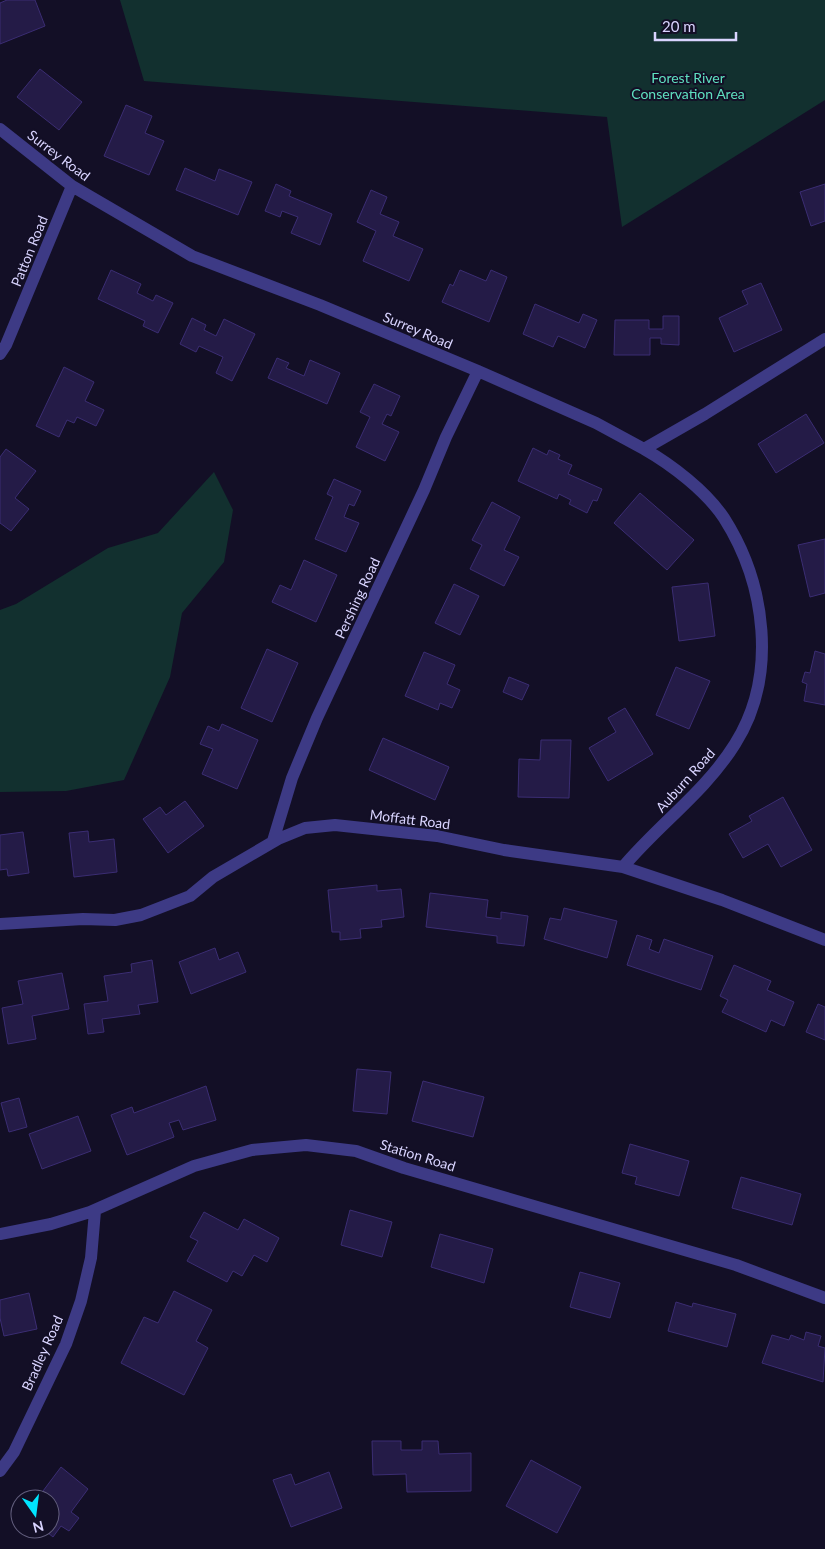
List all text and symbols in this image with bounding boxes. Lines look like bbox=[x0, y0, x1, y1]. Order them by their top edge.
scale bar bbox=[655, 10, 736, 42]
text: 20 m bbox=[662, 17, 696, 35]
park label: Forest River Conservation Area bbox=[631, 69, 745, 102]
street label: Surrey Road bbox=[24, 126, 94, 184]
street label: Patton Road bbox=[7, 213, 51, 289]
street label: Surrey Road bbox=[381, 308, 455, 352]
street label: Pershing Road bbox=[331, 555, 383, 641]
street label: Auburn Road bbox=[652, 744, 718, 816]
street label: Moffatt Road bbox=[369, 806, 451, 832]
street label: Station Road bbox=[378, 1135, 458, 1175]
street label: Bradley Road bbox=[18, 1313, 66, 1393]
north arrow bbox=[10, 1489, 60, 1539]
text: N bbox=[31, 1518, 46, 1537]

